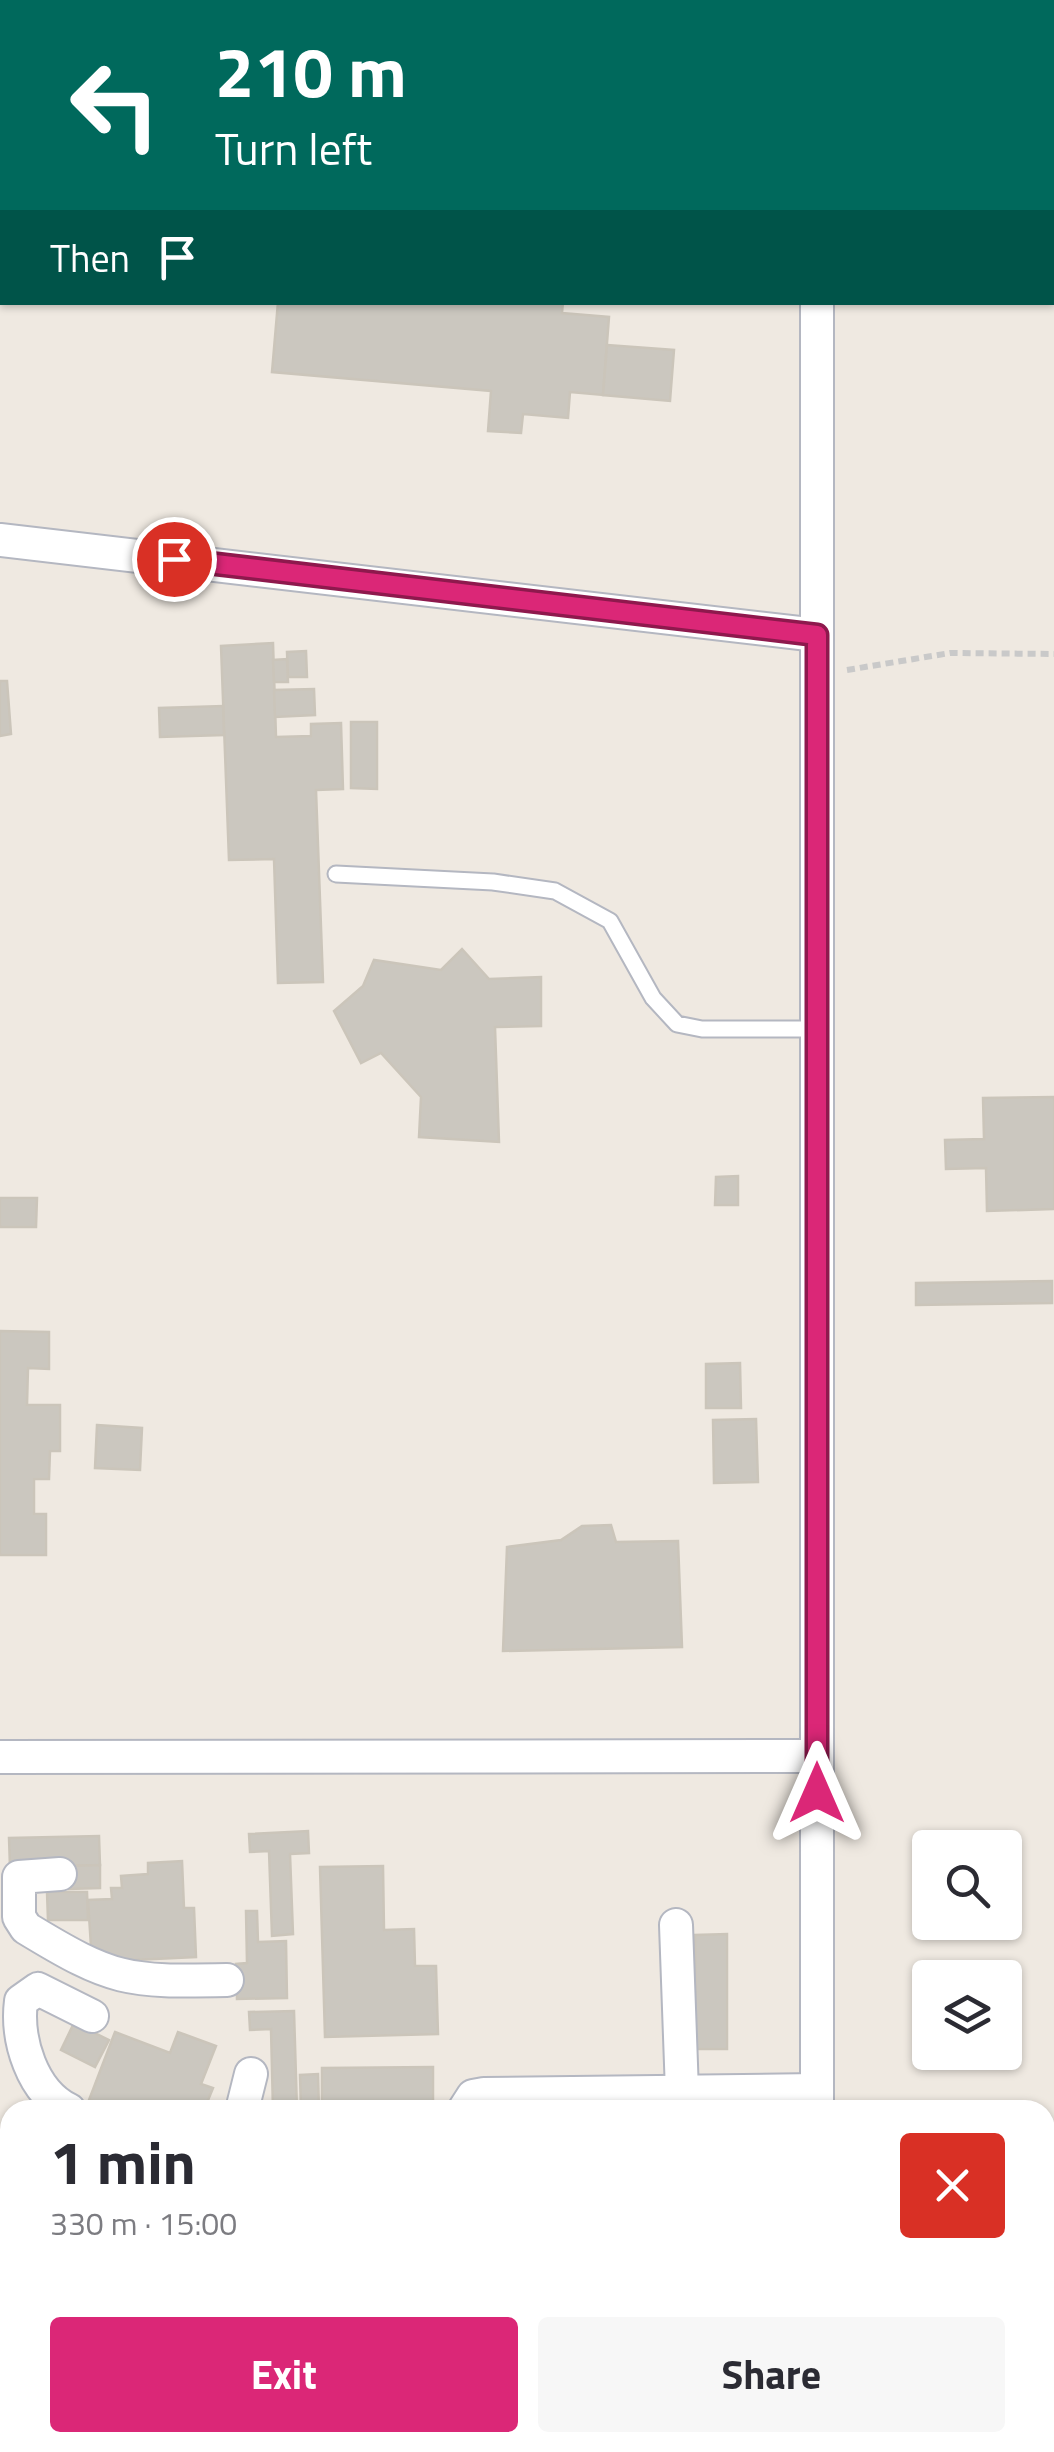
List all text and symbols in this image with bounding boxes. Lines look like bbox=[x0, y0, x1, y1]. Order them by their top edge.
text: 210 m bbox=[215, 18, 407, 124]
icon: left bbox=[50, 40, 180, 170]
text: Turn left bbox=[215, 114, 372, 182]
text: Then bbox=[50, 229, 130, 287]
icon: arrive bbox=[150, 230, 205, 285]
pin bbox=[132, 517, 217, 602]
icon: arrive bbox=[147, 532, 202, 587]
position arrow bbox=[765, 1741, 869, 1845]
map controls bbox=[912, 1830, 1022, 2070]
button: search bbox=[912, 1830, 1022, 1940]
button: layers bbox=[912, 1960, 1022, 2070]
text: 1 min bbox=[50, 2116, 196, 2207]
button: close bbox=[900, 2133, 1005, 2238]
text: 330 m · 15:00 bbox=[50, 2199, 237, 2247]
button: Exit bbox=[50, 2317, 518, 2432]
button: Share bbox=[538, 2317, 1005, 2432]

